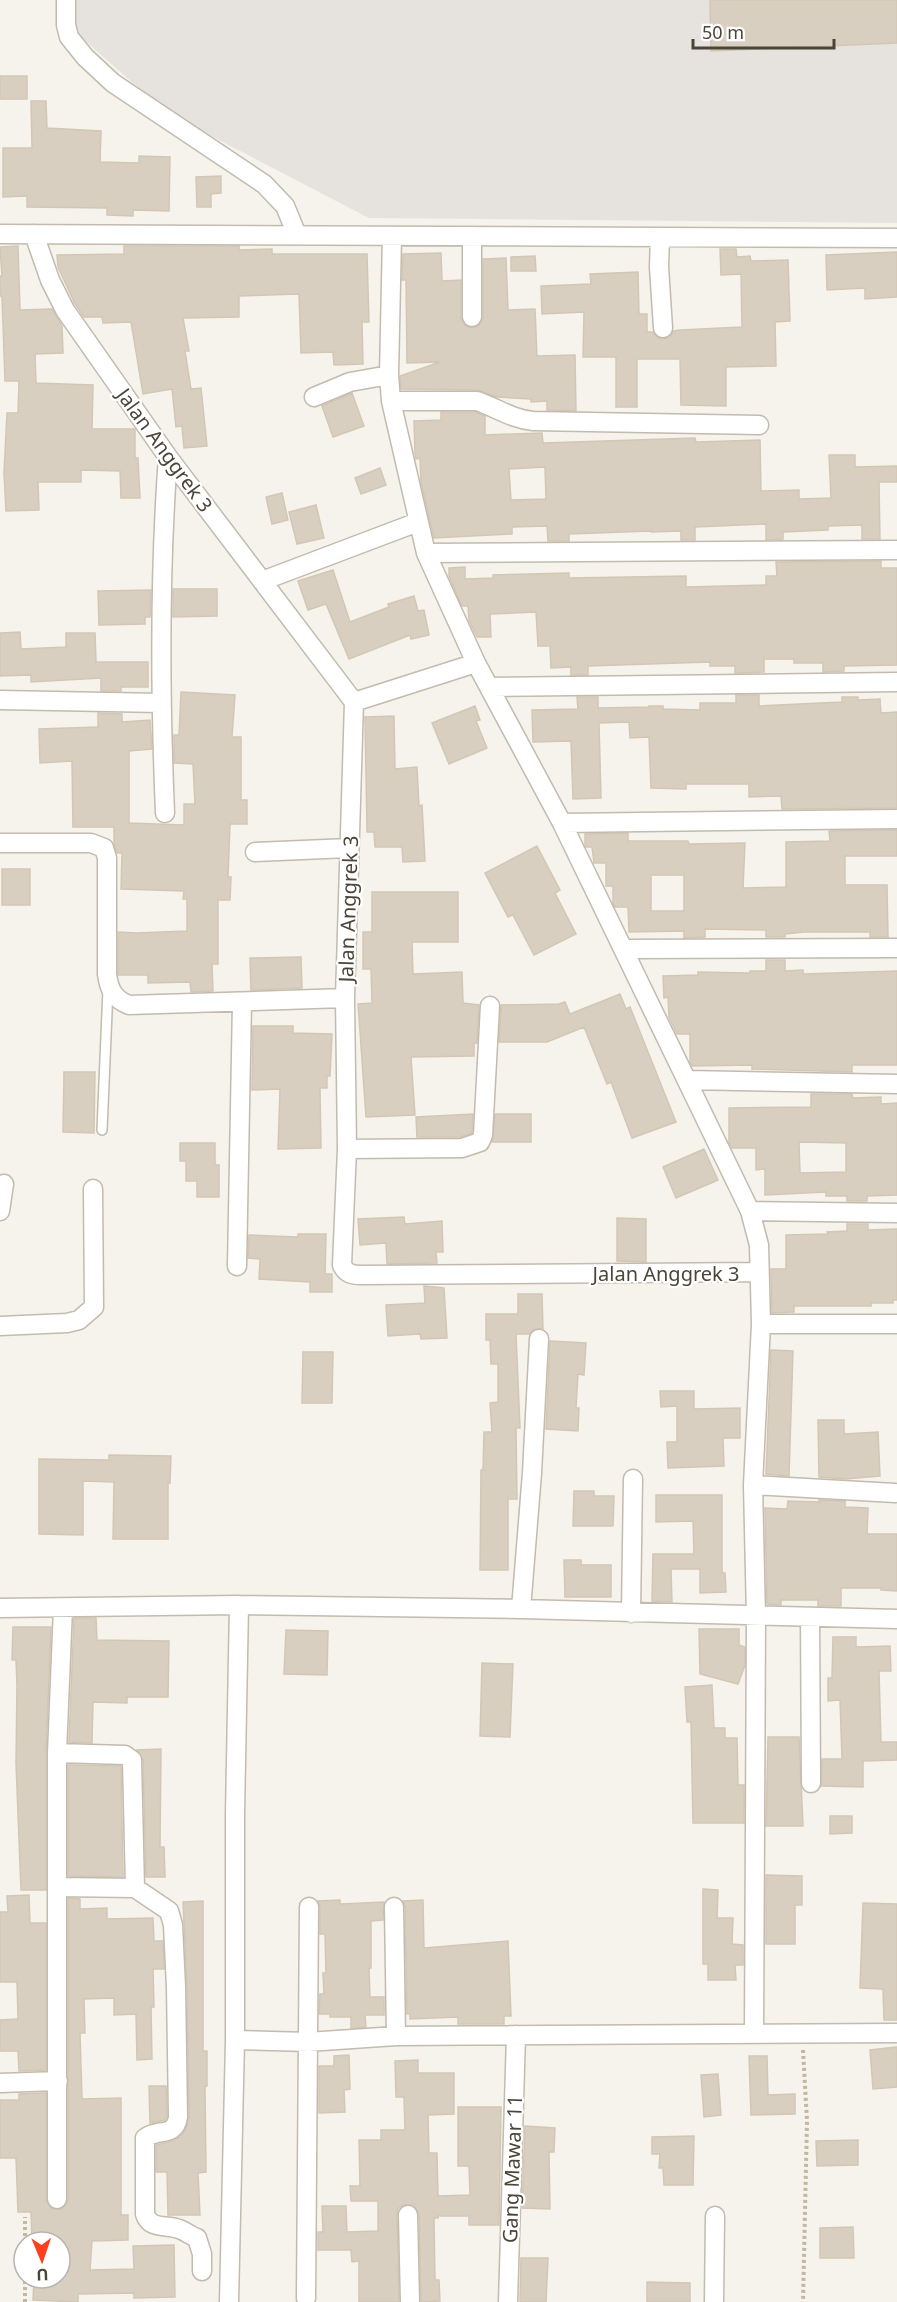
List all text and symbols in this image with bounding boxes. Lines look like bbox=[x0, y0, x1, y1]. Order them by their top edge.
scale bar bbox=[693, 12, 834, 50]
text: 50 m bbox=[702, 20, 744, 44]
street label: Jalan Anggrek 3 bbox=[110, 381, 219, 517]
street label: Jalan Anggrek 3 bbox=[332, 835, 364, 985]
street label: Jalan Anggrek 3 bbox=[591, 1260, 739, 1287]
street label: Gang Mawar 11 bbox=[496, 2094, 528, 2244]
north arrow bbox=[12, 2230, 72, 2290]
text: U bbox=[36, 2264, 49, 2286]

